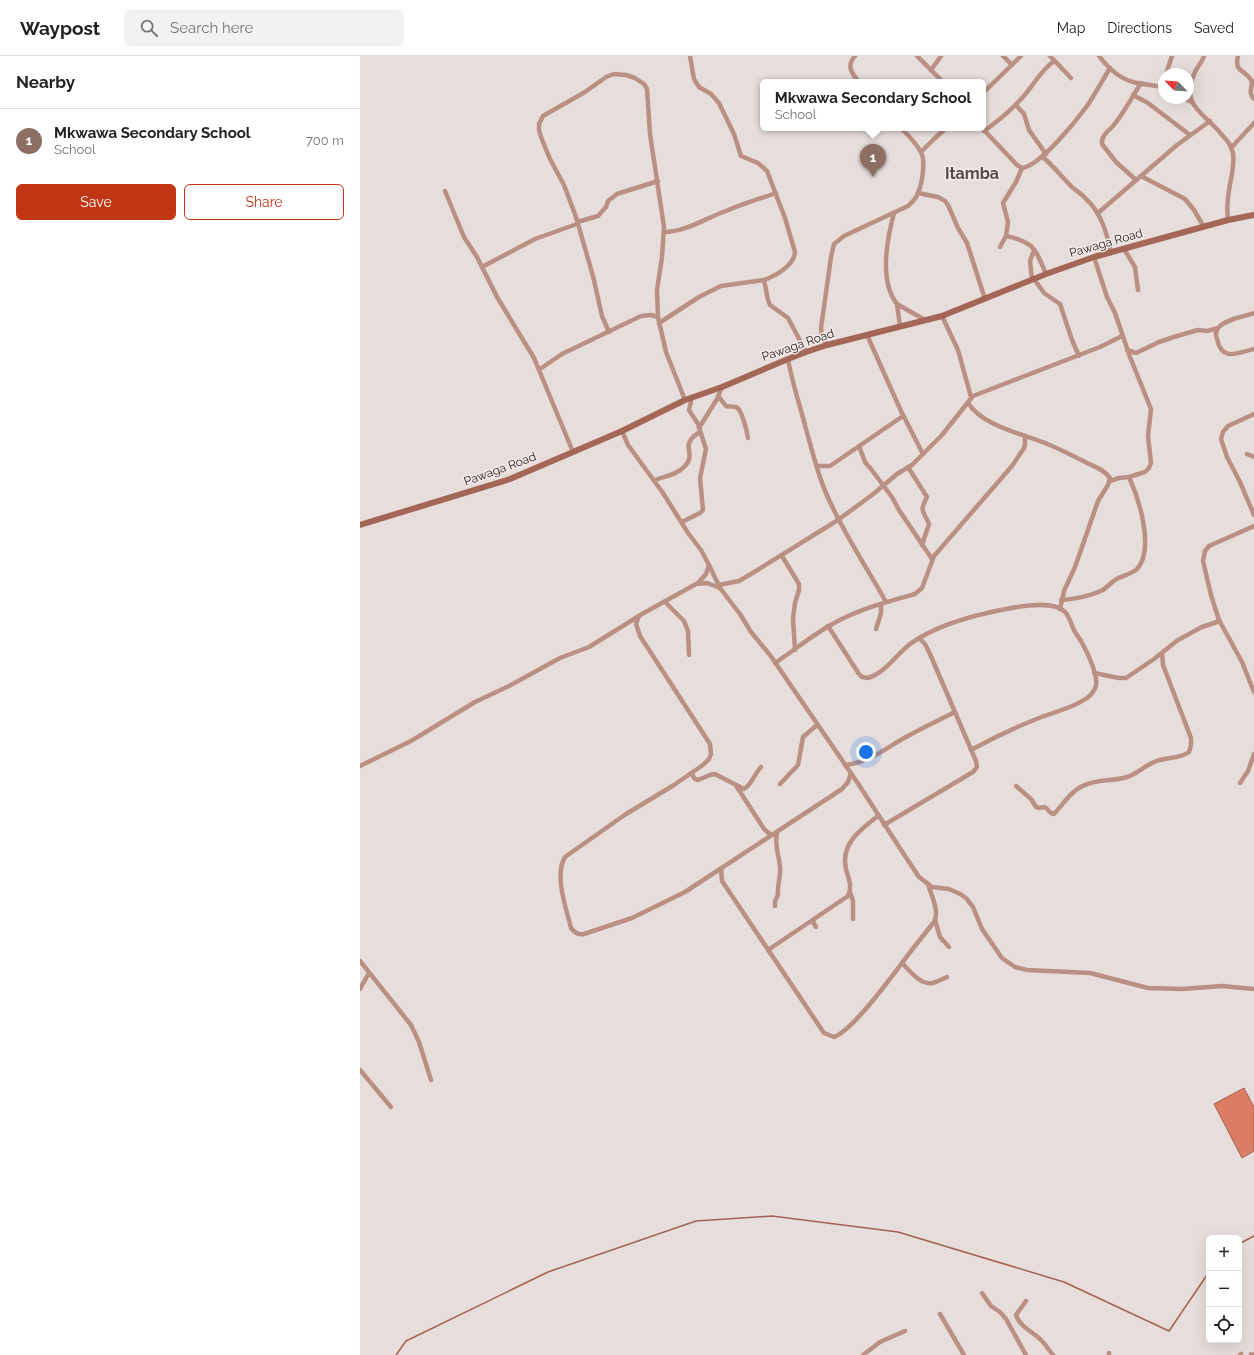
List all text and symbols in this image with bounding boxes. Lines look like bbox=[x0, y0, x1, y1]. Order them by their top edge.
search box bbox=[124, 10, 404, 46]
text: Waypost bbox=[20, 17, 100, 39]
icon: search bbox=[138, 17, 160, 39]
text: Search here bbox=[170, 19, 253, 37]
text: Map bbox=[1057, 20, 1085, 36]
text: Directions bbox=[1107, 20, 1172, 36]
text: Saved bbox=[1194, 20, 1234, 36]
north arrow bbox=[1158, 68, 1194, 104]
text: Nearby bbox=[16, 72, 75, 92]
popup bbox=[760, 79, 986, 131]
text: Mkwawa Secondary School bbox=[775, 89, 971, 107]
text: School bbox=[775, 107, 816, 122]
text: Mkwawa Secondary School bbox=[54, 124, 251, 142]
text: 1 bbox=[26, 133, 32, 148]
text: 700 m bbox=[306, 133, 344, 148]
text: School bbox=[54, 142, 96, 157]
pin: 1 bbox=[860, 144, 886, 177]
district label: Itamba bbox=[945, 164, 999, 183]
button: Save bbox=[16, 184, 176, 220]
button: Share bbox=[184, 184, 344, 220]
street label: Pawaga Road bbox=[1068, 226, 1144, 260]
street label: Pawaga Road bbox=[760, 326, 836, 364]
street label: Pawaga Road bbox=[462, 449, 538, 489]
your location bbox=[856, 742, 876, 762]
map controls bbox=[1206, 1235, 1242, 1343]
button: + bbox=[1206, 1235, 1242, 1271]
button: − bbox=[1206, 1271, 1242, 1307]
button: locate bbox=[1206, 1307, 1242, 1343]

